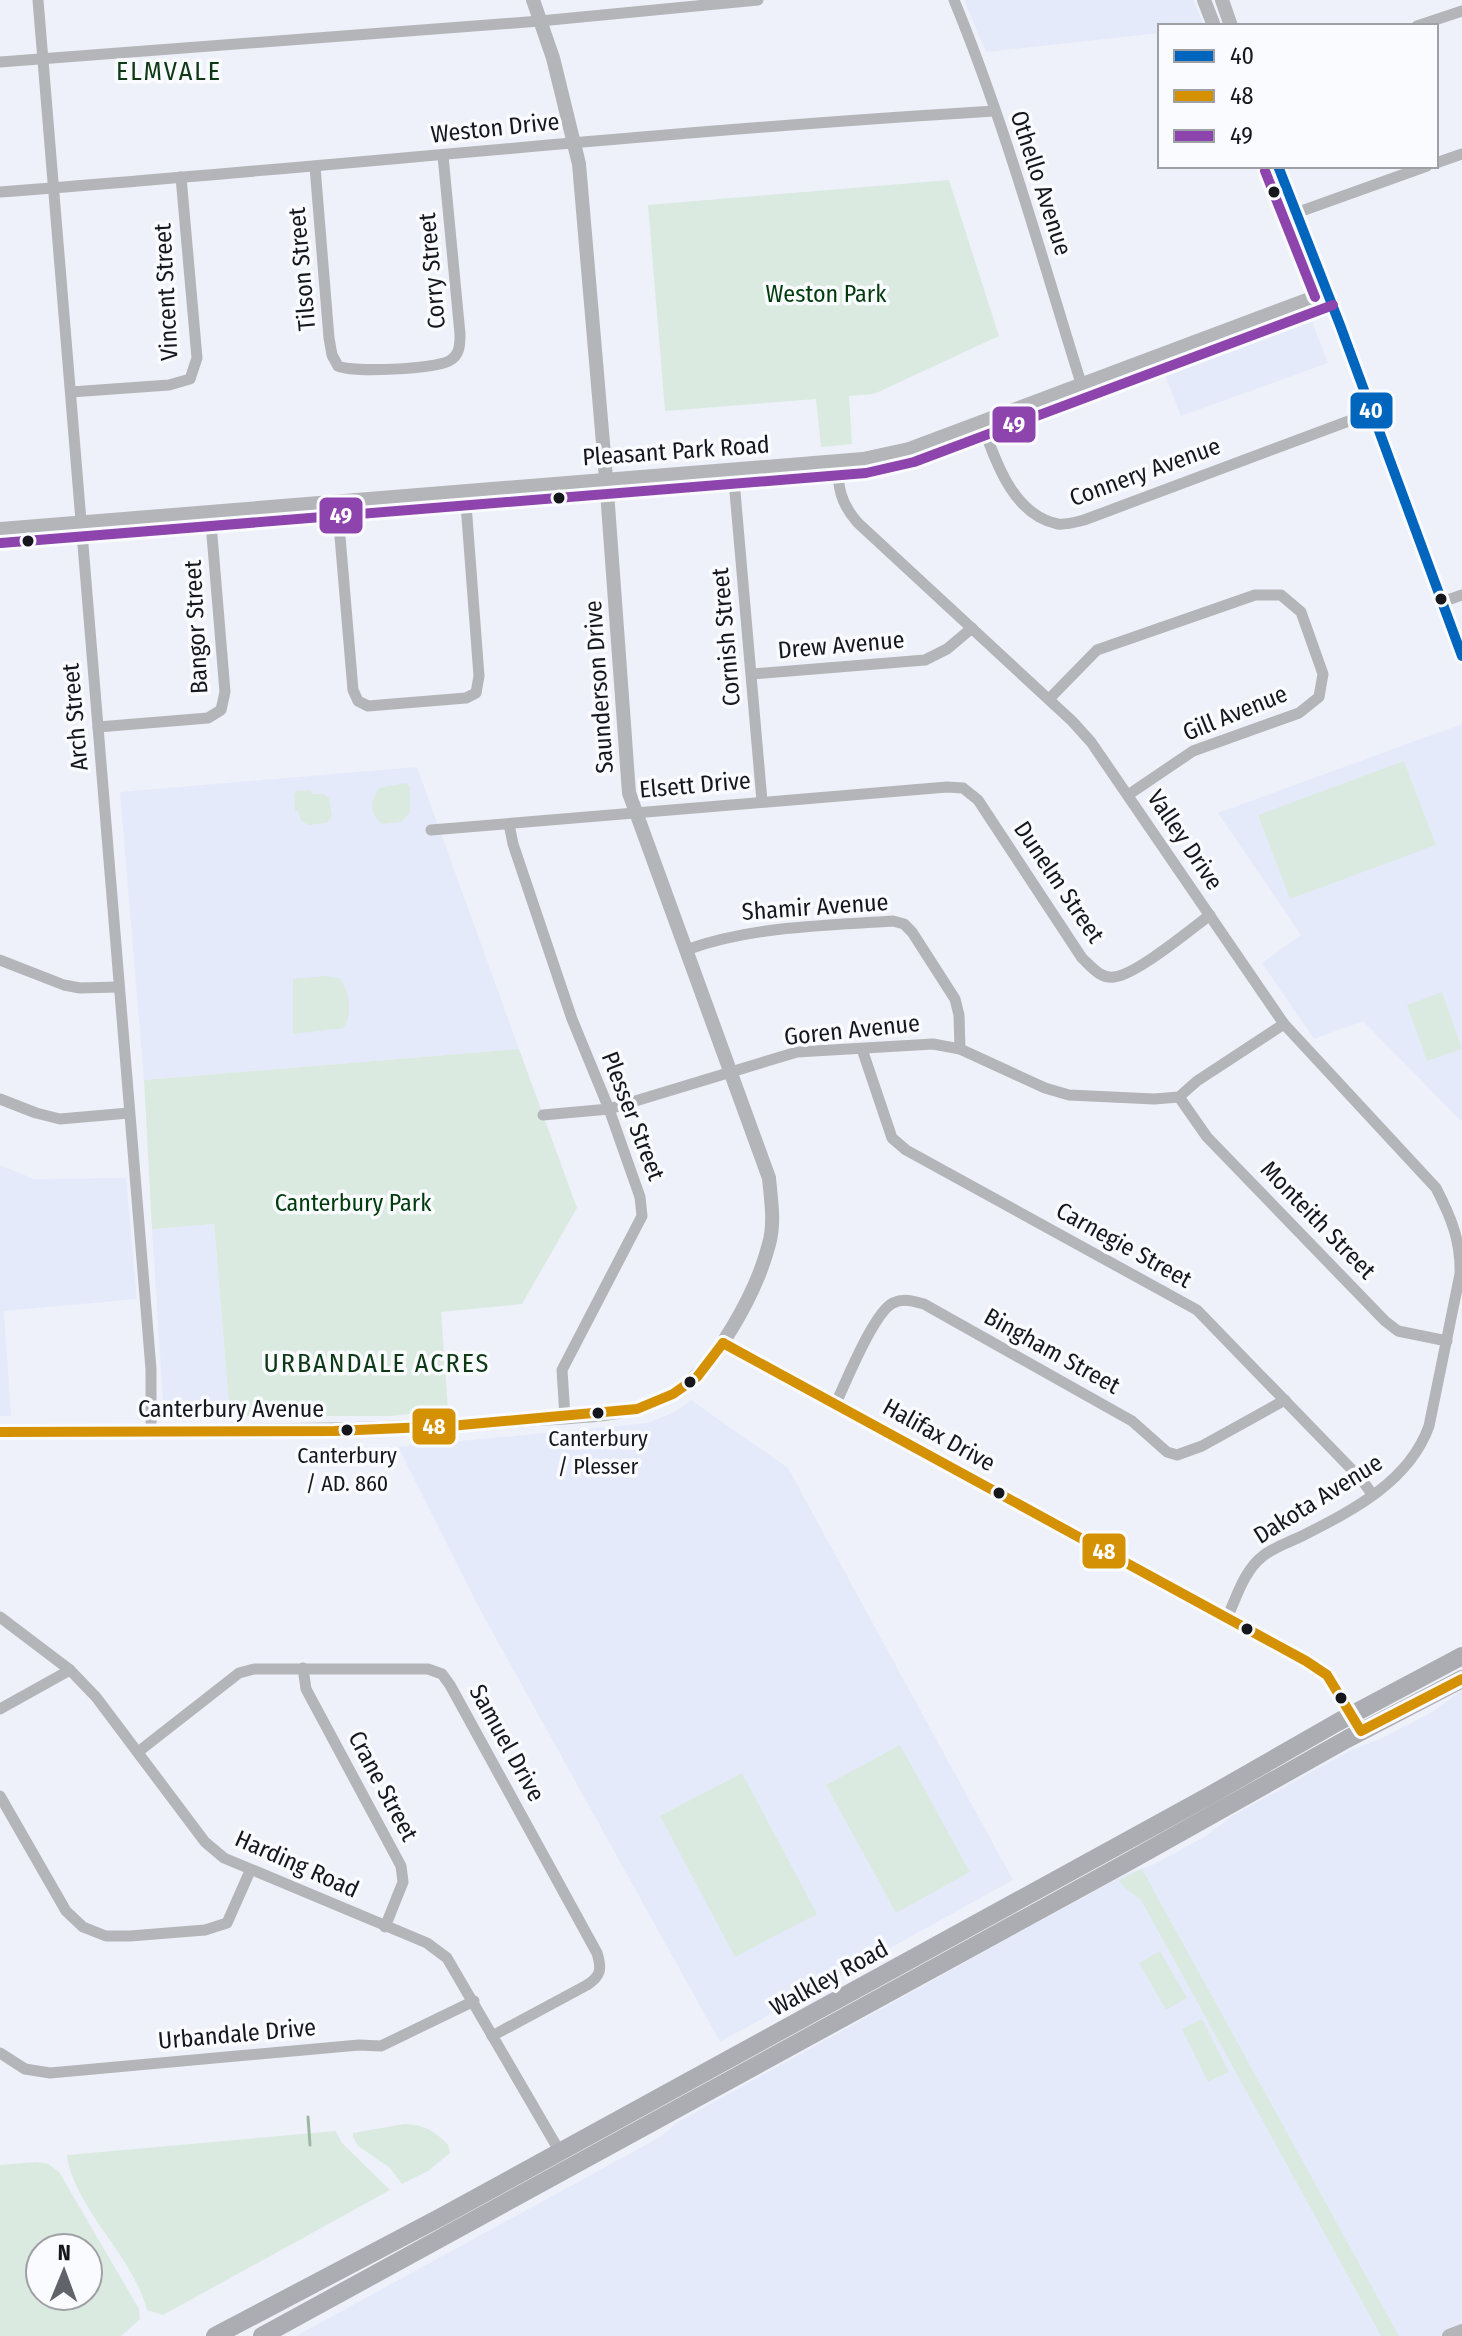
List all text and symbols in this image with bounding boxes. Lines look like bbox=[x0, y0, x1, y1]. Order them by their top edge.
legend bbox=[1158, 24, 1438, 168]
text: 40 bbox=[1230, 42, 1254, 70]
district label: ELMVALE bbox=[116, 56, 222, 87]
text: 48 bbox=[1230, 82, 1254, 110]
street label: Weston Drive bbox=[429, 107, 561, 149]
street label: Othello Avenue bbox=[1004, 107, 1078, 259]
text: 49 bbox=[1230, 122, 1253, 150]
unlabelled marker bbox=[1266, 184, 1282, 200]
street label: Tilson Street bbox=[283, 206, 321, 332]
street label: Corry Street bbox=[413, 212, 451, 330]
street label: Vincent Street bbox=[148, 222, 184, 362]
park label: Weston Park bbox=[766, 280, 887, 308]
line badge: 40 bbox=[1349, 391, 1394, 430]
text: 40 bbox=[1359, 397, 1383, 424]
line badge: 49 bbox=[991, 405, 1037, 444]
text: 49 bbox=[1003, 411, 1025, 438]
street label: Pleasant Park Road bbox=[581, 430, 771, 472]
street label: Connery Avenue bbox=[1066, 432, 1224, 512]
unlabelled marker bbox=[551, 490, 567, 506]
line badge: 49 bbox=[318, 496, 364, 535]
text: 49 bbox=[330, 502, 352, 529]
unlabelled marker bbox=[20, 533, 36, 549]
street label: Bangor Street bbox=[179, 559, 213, 695]
street label: Cornish Street bbox=[706, 566, 746, 707]
unlabelled marker bbox=[1433, 591, 1449, 607]
street label: Saunderson Drive bbox=[579, 599, 619, 775]
street label: Drew Avenue bbox=[777, 626, 905, 664]
street label: Arch Street bbox=[56, 662, 94, 772]
street label: Gill Avenue bbox=[1179, 679, 1291, 747]
street label: Elsett Drive bbox=[638, 766, 752, 804]
street label: Valley Drive bbox=[1141, 785, 1229, 895]
street label: Dunelm Street bbox=[1008, 816, 1110, 948]
street label: Shamir Avenue bbox=[741, 888, 889, 926]
street label: Goren Avenue bbox=[783, 1009, 921, 1051]
street label: Plesser Street bbox=[596, 1048, 670, 1184]
street label: Monteith Street bbox=[1255, 1155, 1381, 1285]
park label: Canterbury Park bbox=[275, 1189, 432, 1217]
street label: Carnegie Street bbox=[1051, 1196, 1197, 1294]
street label: Bingham Street bbox=[979, 1302, 1125, 1400]
district label: URBANDALE ACRES bbox=[264, 1348, 490, 1379]
unlabelled marker bbox=[682, 1374, 698, 1390]
street label: Halifax Drive bbox=[878, 1393, 1000, 1477]
street label: Canterbury Avenue bbox=[138, 1395, 324, 1423]
marker: Canterbury / Plesser bbox=[590, 1405, 606, 1421]
line badge: 48 bbox=[411, 1407, 457, 1446]
text: 48 bbox=[423, 1413, 446, 1440]
marker: Canterbury / AD. 860 bbox=[339, 1422, 355, 1438]
place label: Canterbury / Plesser bbox=[548, 1425, 648, 1480]
place label: Canterbury / AD. 860 bbox=[297, 1442, 397, 1497]
street label: Dakota Avenue bbox=[1249, 1448, 1387, 1550]
unlabelled marker bbox=[991, 1485, 1007, 1501]
line badge: 48 bbox=[1081, 1532, 1127, 1570]
text: 48 bbox=[1093, 1538, 1116, 1565]
unlabelled marker bbox=[1239, 1621, 1255, 1637]
street label: Samuel Drive bbox=[463, 1680, 551, 1806]
unlabelled marker bbox=[1333, 1690, 1349, 1706]
street label: Crane Street bbox=[342, 1726, 424, 1846]
street label: Harding Road bbox=[231, 1824, 363, 1904]
street label: Walkley Road bbox=[765, 1934, 893, 2022]
street label: Urbandale Drive bbox=[157, 2013, 317, 2055]
north arrow bbox=[24, 2232, 104, 2312]
text: N bbox=[58, 2239, 71, 2266]

